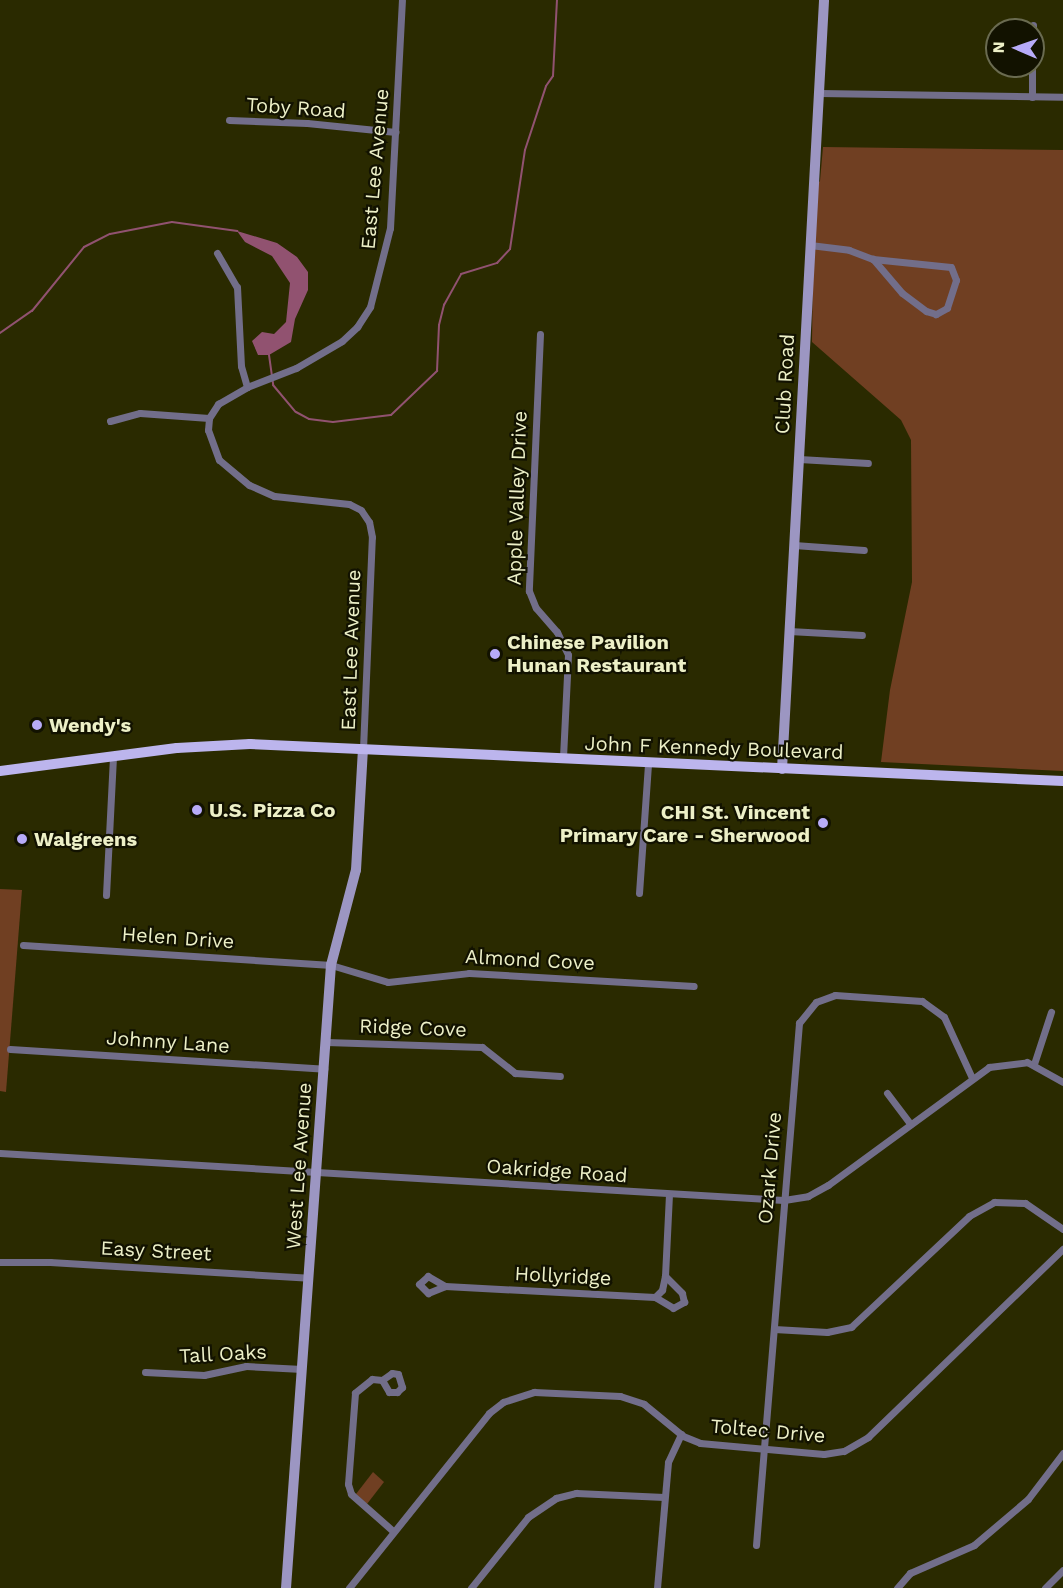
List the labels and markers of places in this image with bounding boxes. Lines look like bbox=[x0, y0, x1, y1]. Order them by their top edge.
place label: Chinese Pavilion Hunan Restaurant bbox=[507, 630, 686, 677]
marker: Chinese Pavilion Hunan Restaurant bbox=[488, 647, 502, 661]
place label: Wendy's bbox=[49, 713, 131, 737]
marker: Wendy's bbox=[30, 718, 44, 732]
place label: U.S. Pizza Co bbox=[209, 798, 336, 822]
place label: CHI St. Vincent Primary Care - Sherwood bbox=[559, 800, 810, 847]
marker: U.S. Pizza Co bbox=[190, 803, 204, 817]
marker: CHI St. Vincent Primary Care - Sherwood bbox=[814, 814, 832, 832]
place label: Walgreens bbox=[34, 827, 137, 851]
marker: Walgreens bbox=[15, 832, 29, 846]

